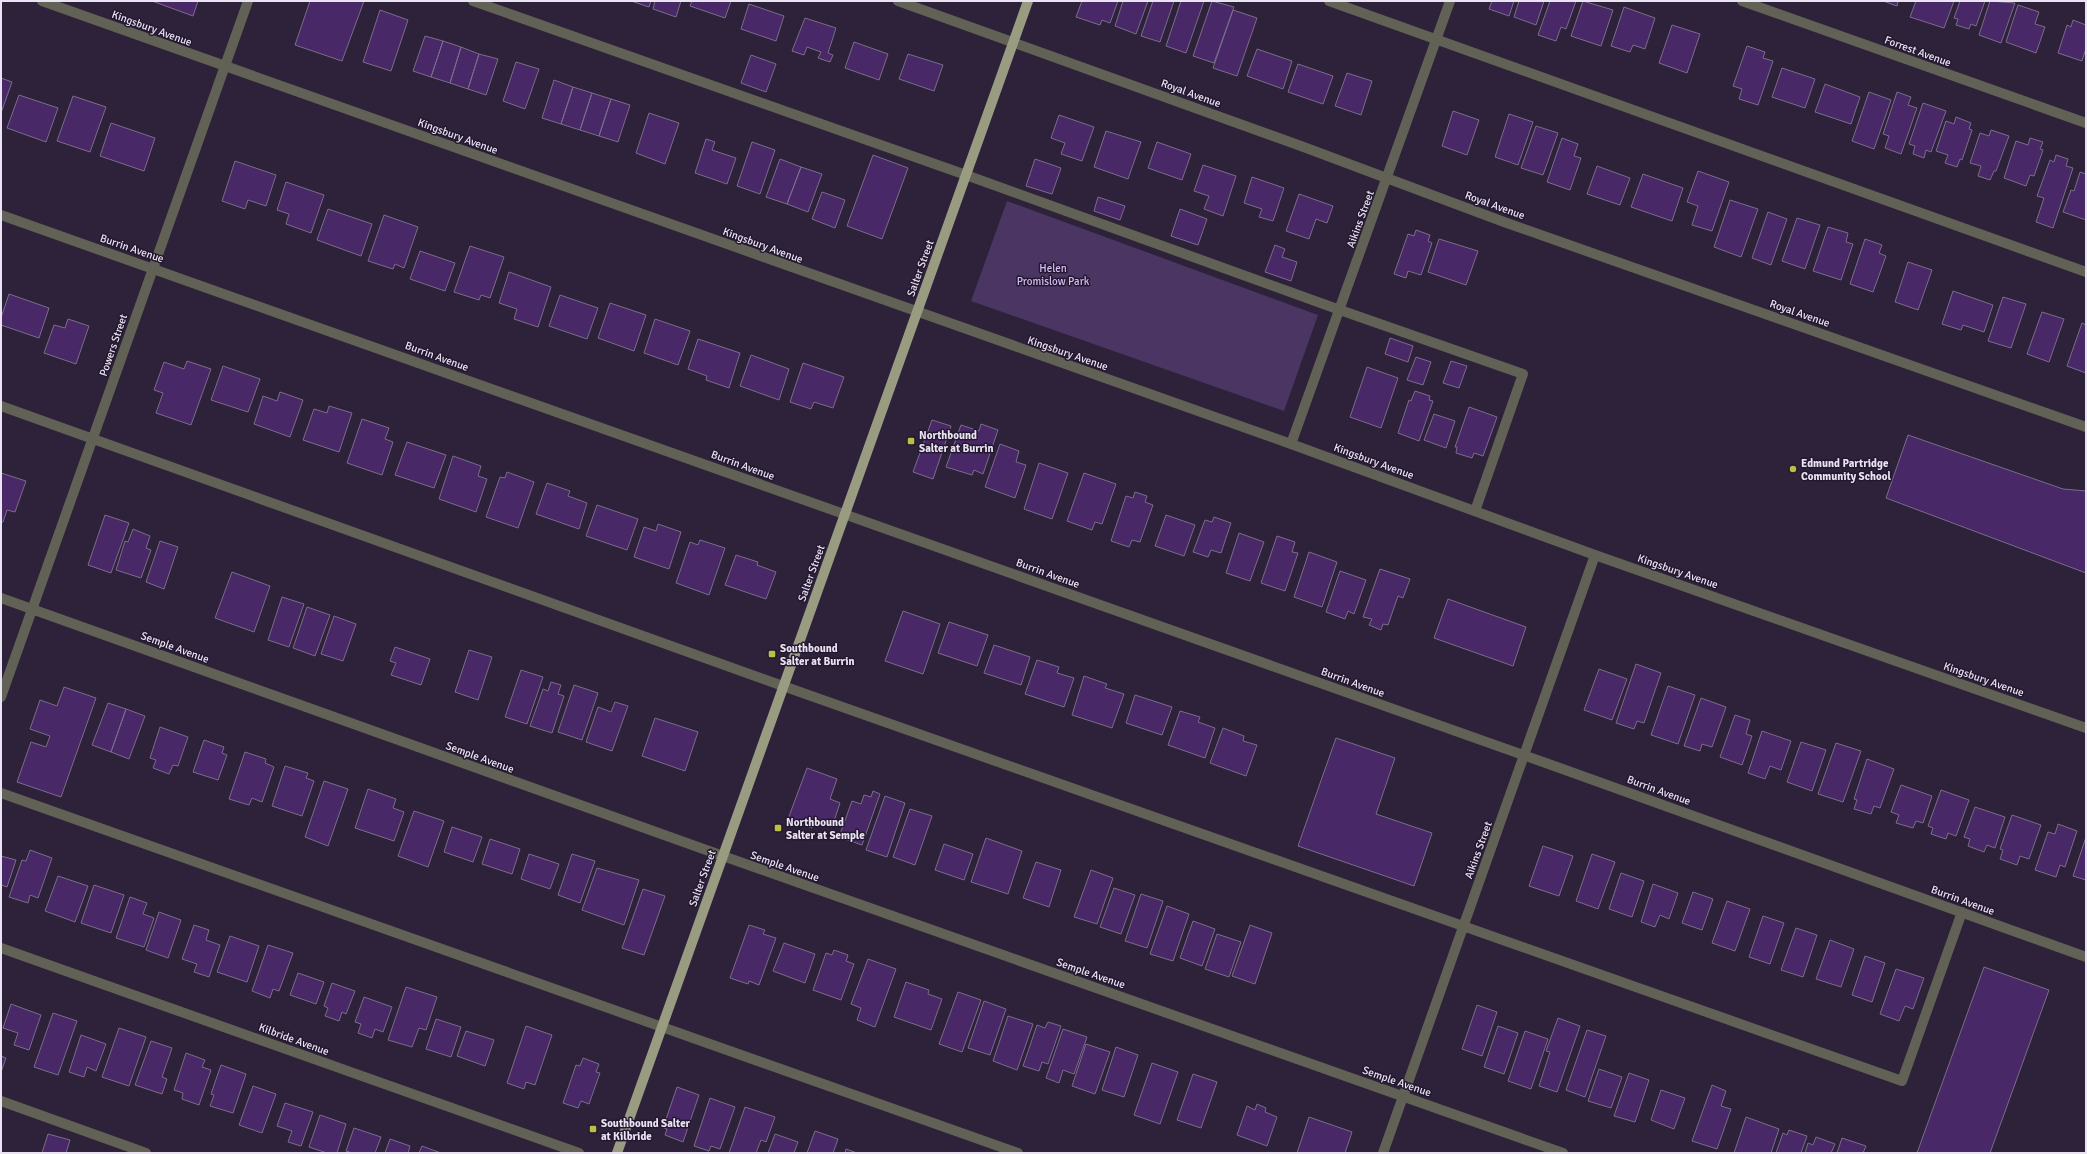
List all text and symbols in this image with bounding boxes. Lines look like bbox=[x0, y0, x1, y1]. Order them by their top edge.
street label: Kingsbury Avenue bbox=[110, 8, 194, 49]
street label: Forrest Avenue bbox=[1883, 33, 1953, 70]
street label: Royal Avenue bbox=[1159, 77, 1222, 110]
street label: Kingsbury Avenue bbox=[416, 116, 500, 157]
street label: Aikins Street bbox=[1344, 189, 1377, 250]
street label: Royal Avenue bbox=[1463, 189, 1526, 222]
street label: Kingsbury Avenue bbox=[721, 225, 805, 266]
street label: Burrin Avenue bbox=[98, 231, 166, 265]
street label: Salter Street bbox=[904, 238, 937, 298]
park label: Helen Promislow Park bbox=[1017, 262, 1090, 288]
street label: Royal Avenue bbox=[1768, 297, 1832, 330]
street label: Powers Street bbox=[97, 312, 130, 378]
street label: Kingsbury Avenue bbox=[1026, 334, 1110, 373]
street label: Burrin Avenue bbox=[403, 339, 470, 374]
place label: Northbound Salter at Burrin bbox=[919, 429, 994, 455]
marker: Northbound Salter at Burrin bbox=[906, 436, 916, 446]
street label: Kingsbury Avenue bbox=[1332, 441, 1416, 482]
street label: Burrin Avenue bbox=[709, 448, 776, 483]
place label: Edmund Partridge Community School bbox=[1801, 457, 1891, 483]
marker: Edmund Partridge Community School bbox=[1788, 464, 1798, 474]
street label: Salter Street bbox=[795, 543, 828, 603]
street label: Kingsbury Avenue bbox=[1636, 552, 1720, 591]
street label: Burrin Avenue bbox=[1014, 556, 1081, 591]
street label: Semple Avenue bbox=[139, 629, 211, 666]
place label: Southbound Salter at Burrin bbox=[780, 642, 855, 668]
marker: Southbound Salter at Burrin bbox=[767, 649, 777, 659]
street label: Kingsbury Avenue bbox=[1942, 660, 2026, 699]
street label: Burrin Avenue bbox=[1319, 665, 1386, 700]
street label: Semple Avenue bbox=[444, 739, 516, 776]
street label: Burrin Avenue bbox=[1625, 773, 1692, 808]
place label: Northbound Salter at Semple bbox=[786, 816, 865, 842]
street label: Aikins Street bbox=[1462, 820, 1495, 881]
marker: Northbound Salter at Semple bbox=[773, 823, 783, 833]
street label: Salter Street bbox=[686, 848, 719, 908]
street label: Semple Avenue bbox=[749, 849, 821, 884]
street label: Burrin Avenue bbox=[1929, 883, 1996, 918]
street label: Semple Avenue bbox=[1055, 956, 1127, 991]
street label: Kilbride Avenue bbox=[257, 1021, 331, 1058]
street label: Semple Avenue bbox=[1361, 1064, 1433, 1099]
place label: Southbound Salter at Kilbride bbox=[601, 1117, 691, 1143]
marker: Southbound Salter at Kilbride bbox=[588, 1124, 598, 1134]

